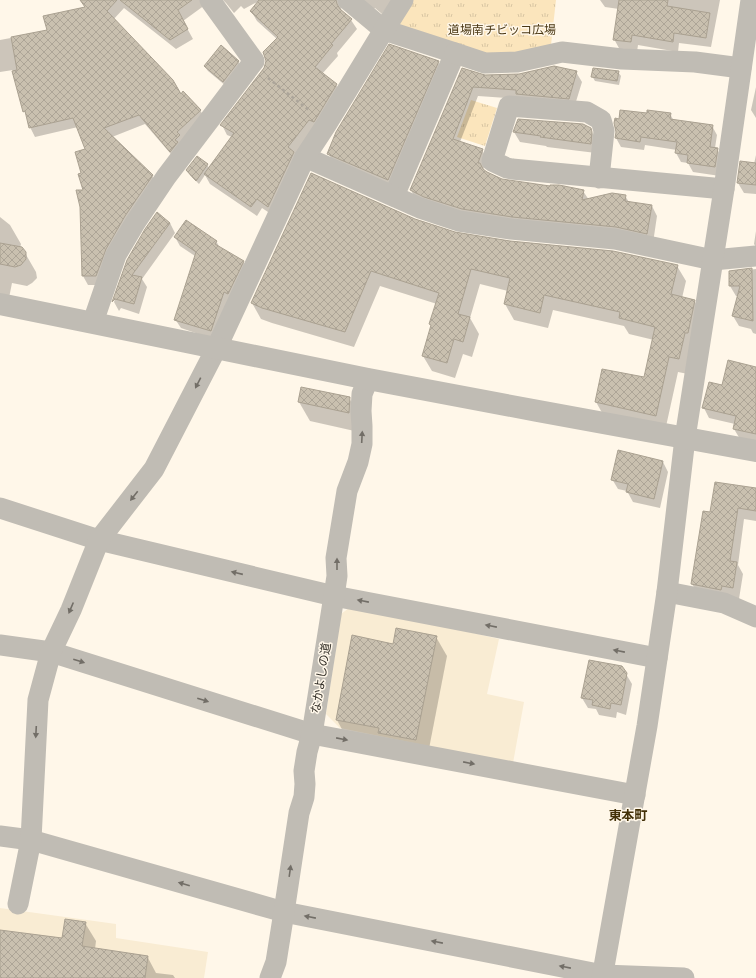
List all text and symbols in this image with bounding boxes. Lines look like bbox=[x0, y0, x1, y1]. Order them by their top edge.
park label: 道場南チビッコ広場 bbox=[448, 21, 556, 39]
one-way arrow bbox=[195, 378, 201, 389]
one-way arrow bbox=[359, 430, 365, 443]
one-way arrow bbox=[129, 490, 138, 501]
one-way arrow bbox=[334, 557, 340, 570]
one-way arrow bbox=[230, 569, 243, 575]
one-way arrow bbox=[357, 598, 370, 604]
one-way arrow bbox=[68, 603, 74, 614]
one-way arrow bbox=[485, 623, 497, 629]
street label: なかよしの道 bbox=[307, 641, 335, 715]
one-way arrow bbox=[613, 647, 625, 653]
one-way arrow bbox=[74, 658, 86, 664]
one-way arrow bbox=[198, 697, 210, 703]
one-way arrow bbox=[33, 726, 40, 738]
one-way arrow bbox=[335, 737, 348, 743]
one-way arrow bbox=[463, 761, 475, 767]
district label: 東本町 bbox=[608, 806, 648, 825]
one-way arrow bbox=[287, 865, 293, 877]
one-way arrow bbox=[178, 881, 190, 887]
one-way arrow bbox=[303, 914, 316, 920]
one-way arrow bbox=[431, 939, 443, 945]
one-way arrow bbox=[559, 964, 571, 970]

